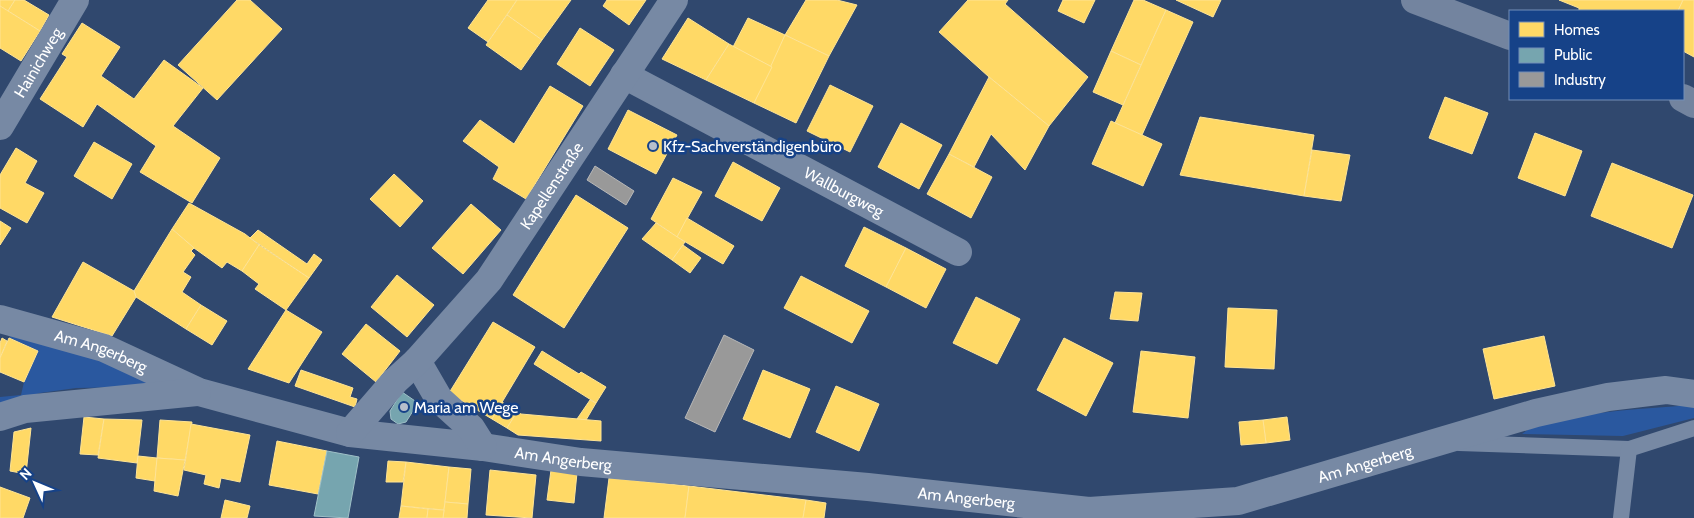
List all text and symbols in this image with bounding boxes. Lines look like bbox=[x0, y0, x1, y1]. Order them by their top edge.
legend bbox=[1509, 10, 1684, 100]
text: Homes bbox=[1554, 21, 1600, 39]
street label: Hainichweg bbox=[10, 23, 67, 101]
text: Public bbox=[1554, 46, 1592, 64]
text: Industry bbox=[1554, 71, 1606, 89]
place label: Kfz-Sachverständigenbüro bbox=[663, 137, 842, 156]
street label: Kapellenstraße bbox=[516, 139, 587, 233]
marker: Kfz-Sachverständigenbüro bbox=[647, 140, 659, 152]
street label: Wallburgweg bbox=[801, 163, 888, 221]
street label: Am Angerberg bbox=[52, 326, 151, 377]
place label: Maria am Wege bbox=[414, 398, 518, 417]
marker: Maria am Wege bbox=[398, 401, 410, 413]
street label: Am Angerberg bbox=[1316, 441, 1415, 487]
street label: Am Angerberg bbox=[513, 443, 613, 475]
north arrow bbox=[10, 458, 60, 508]
text: N bbox=[16, 464, 36, 484]
street label: Am Angerberg bbox=[917, 483, 1017, 513]

